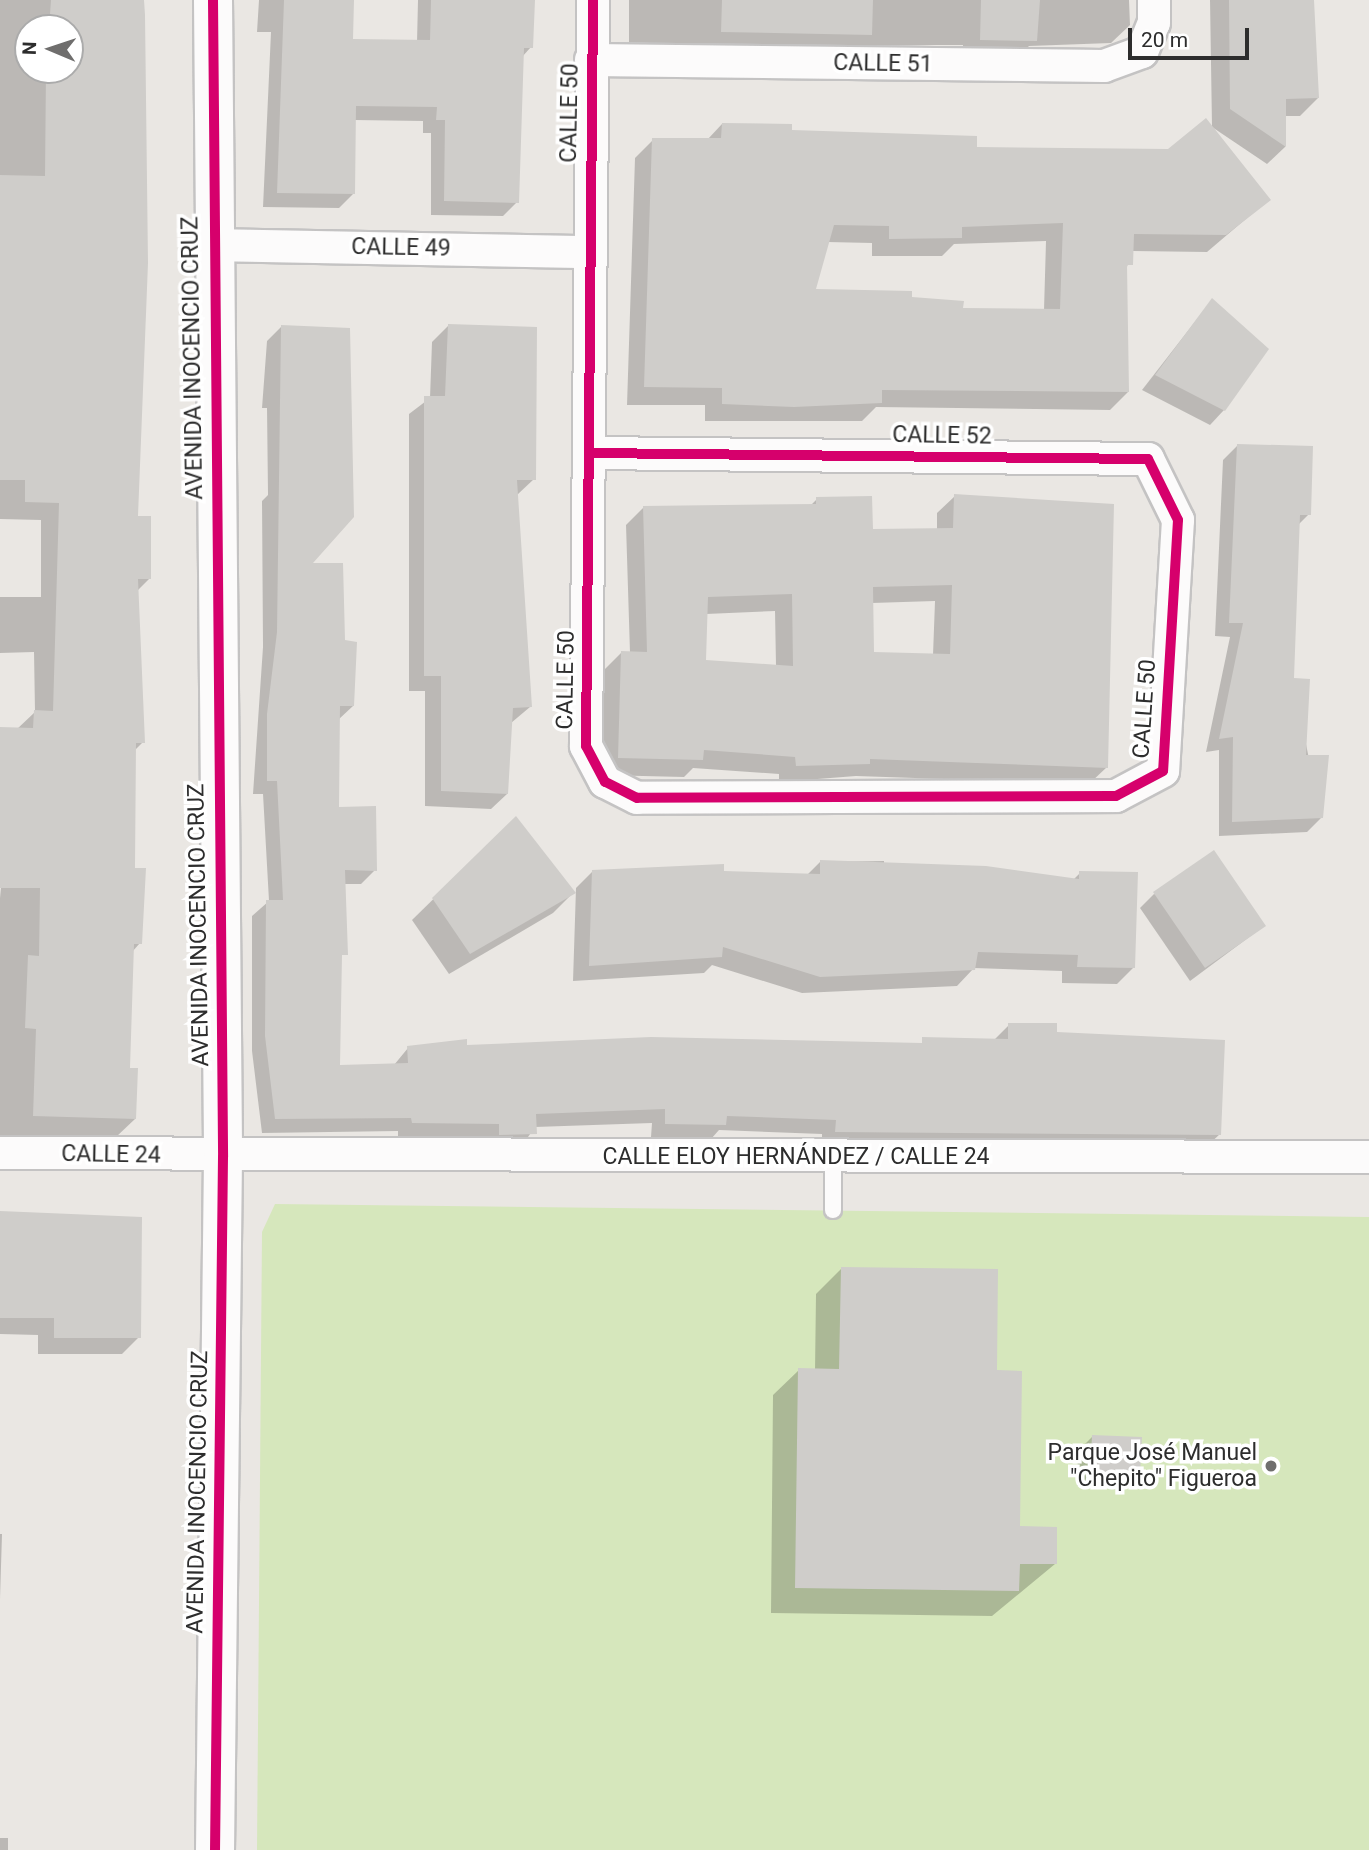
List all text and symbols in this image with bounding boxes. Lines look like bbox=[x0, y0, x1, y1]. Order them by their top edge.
north arrow bbox=[14, 14, 84, 84]
scale bar bbox=[1131, 14, 1252, 58]
text: 20 m bbox=[1141, 28, 1188, 52]
text: N bbox=[18, 41, 41, 55]
street label: CALLE 51 bbox=[833, 49, 933, 79]
street label: CALLE 50 bbox=[555, 63, 585, 163]
street label: AVENIDA INOCENCIO CRUZ bbox=[177, 216, 209, 500]
street label: CALLE 49 bbox=[351, 233, 451, 263]
street label: CALLE 52 bbox=[892, 421, 992, 451]
street label: CALLE 50 bbox=[551, 630, 581, 730]
street label: CALLE 50 bbox=[1128, 658, 1162, 760]
street label: AVENIDA INOCENCIO CRUZ bbox=[183, 783, 215, 1067]
street label: CALLE 24 bbox=[61, 1140, 161, 1170]
street label: CALLE ELOY HERNÁNDEZ / CALLE 24 bbox=[602, 1143, 990, 1171]
street label: AVENIDA INOCENCIO CRUZ bbox=[182, 1350, 214, 1634]
place label: Parque José Manuel "Chepito" Figueroa bbox=[1048, 1439, 1257, 1493]
marker: Parque José Manuel "Chepito" Figueroa bbox=[1263, 1458, 1279, 1474]

